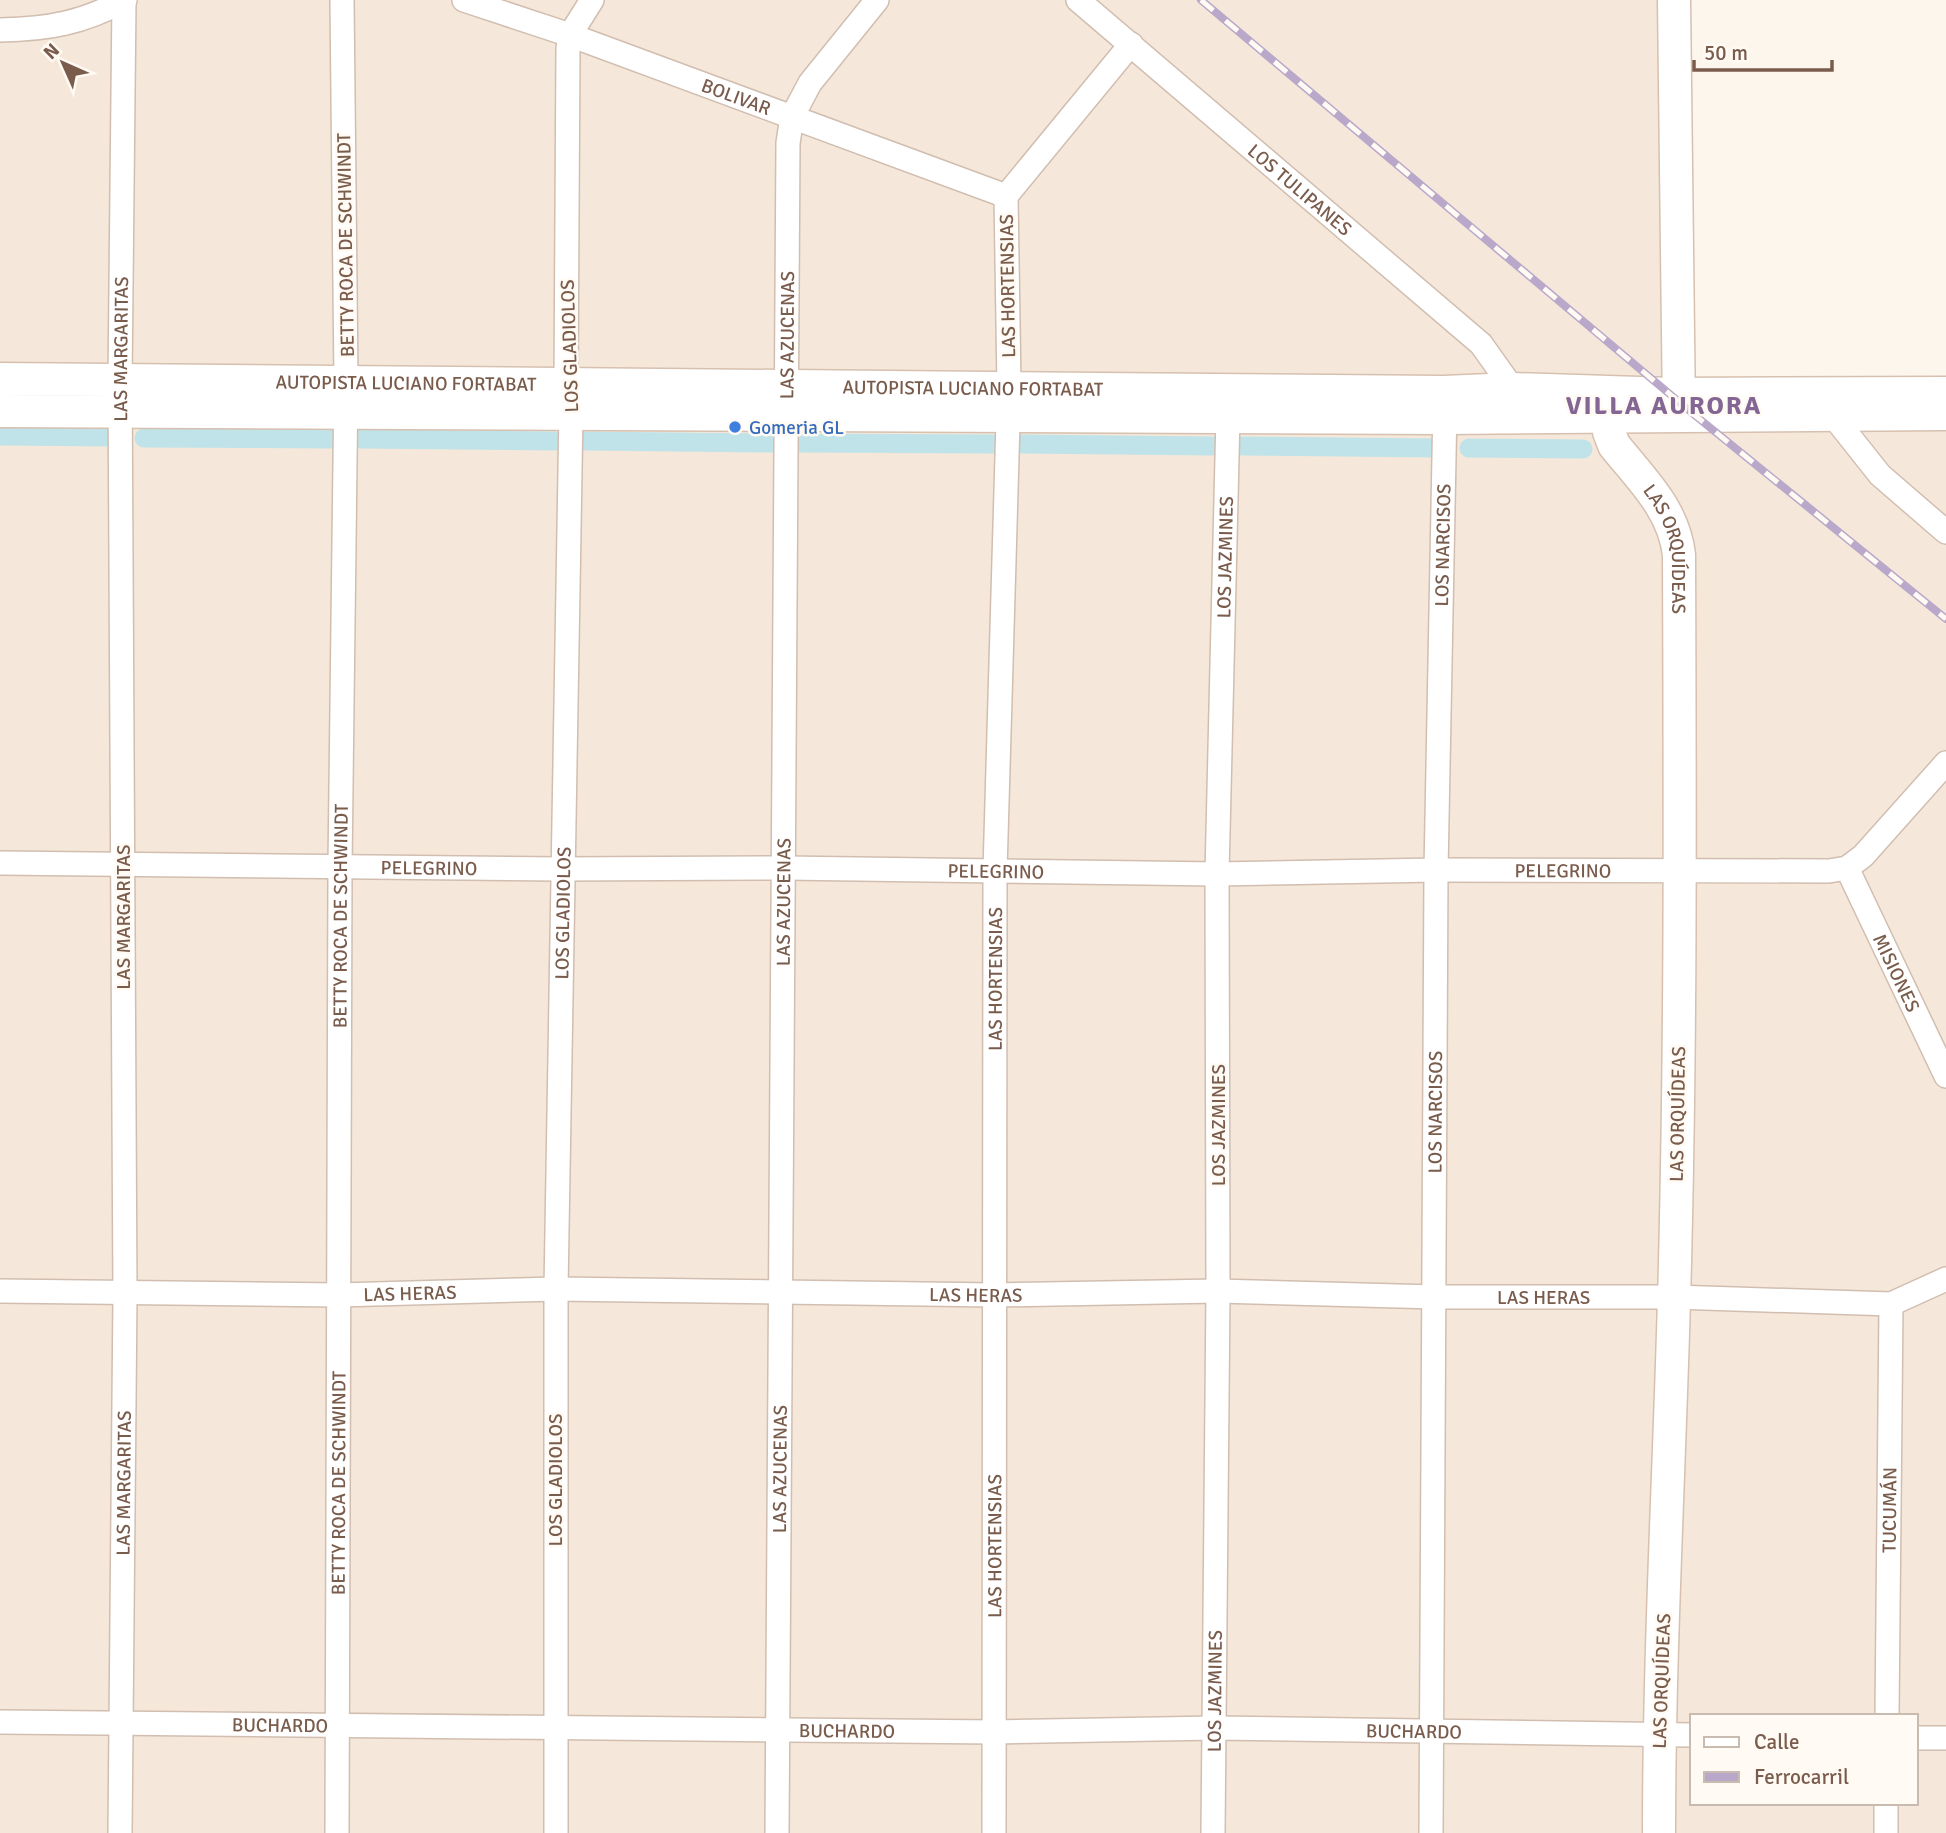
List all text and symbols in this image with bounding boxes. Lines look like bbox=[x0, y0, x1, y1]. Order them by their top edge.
north arrow bbox=[28, 28, 98, 98]
scale bar bbox=[1694, 28, 1832, 72]
text: N bbox=[39, 39, 65, 65]
text: 50 m bbox=[1704, 40, 1748, 66]
street label: BOLIVAR bbox=[698, 74, 774, 121]
street label: BETTY ROCA DE SCHWINDT bbox=[332, 132, 360, 357]
street label: LOS TULIPANES bbox=[1242, 139, 1357, 242]
street label: LAS HORTENSIAS bbox=[995, 214, 1021, 358]
street label: LAS AZUCENAS bbox=[775, 271, 800, 399]
street label: LAS MARGARITAS bbox=[109, 276, 134, 422]
street label: LOS GLADIOLOS bbox=[556, 279, 584, 413]
street label: AUTOPISTA LUCIANO FORTABAT bbox=[276, 370, 537, 397]
street label: AUTOPISTA LUCIANO FORTABAT bbox=[843, 376, 1104, 402]
district label: VILLA AURORA bbox=[1566, 390, 1762, 422]
place label: Gomeria GL bbox=[749, 416, 844, 440]
marker: Gomeria GL bbox=[727, 419, 743, 435]
street label: LAS ORQUÍDEAS bbox=[1637, 480, 1690, 614]
street label: LOS NARCISOS bbox=[1430, 483, 1456, 607]
street label: LOS JAZMINES bbox=[1212, 496, 1239, 619]
street label: BETTY ROCA DE SCHWINDT bbox=[328, 803, 354, 1028]
street label: LAS AZUCENAS bbox=[772, 838, 796, 966]
street label: LAS MARGARITAS bbox=[112, 844, 136, 990]
street label: LOS GLADIOLOS bbox=[550, 846, 577, 980]
street label: PELEGRINO bbox=[381, 856, 477, 881]
street label: PELEGRINO bbox=[947, 859, 1044, 885]
street label: PELEGRINO bbox=[1515, 859, 1611, 883]
street label: LAS HORTENSIAS bbox=[984, 907, 1008, 1051]
street label: MISIONES bbox=[1867, 930, 1925, 1016]
street label: LAS ORQUÍDEAS bbox=[1665, 1046, 1691, 1182]
street label: LOS NARCISOS bbox=[1423, 1050, 1448, 1174]
street label: LOS JAZMINES bbox=[1207, 1064, 1231, 1186]
street label: LAS HERAS bbox=[363, 1281, 457, 1307]
street label: LAS HERAS bbox=[929, 1283, 1023, 1308]
street label: LAS HERAS bbox=[1497, 1286, 1590, 1310]
street label: BETTY ROCA DE SCHWINDT bbox=[327, 1370, 351, 1595]
street label: LAS AZUCENAS bbox=[768, 1405, 793, 1533]
street label: LAS MARGARITAS bbox=[112, 1410, 137, 1556]
street label: LOS GLADIOLOS bbox=[544, 1413, 568, 1547]
street label: TUCUMÁN bbox=[1878, 1467, 1902, 1553]
street label: LAS HORTENSIAS bbox=[983, 1474, 1007, 1618]
street label: LAS ORQUÍDEAS bbox=[1648, 1613, 1676, 1749]
street label: LOS JAZMINES bbox=[1203, 1630, 1228, 1752]
street label: BUCHARDO bbox=[232, 1713, 328, 1738]
legend bbox=[1690, 1714, 1918, 1805]
street label: BUCHARDO bbox=[799, 1719, 895, 1744]
street label: BUCHARDO bbox=[1366, 1719, 1462, 1745]
text: Calle bbox=[1754, 1729, 1800, 1755]
text: Ferrocarril bbox=[1754, 1764, 1849, 1790]

